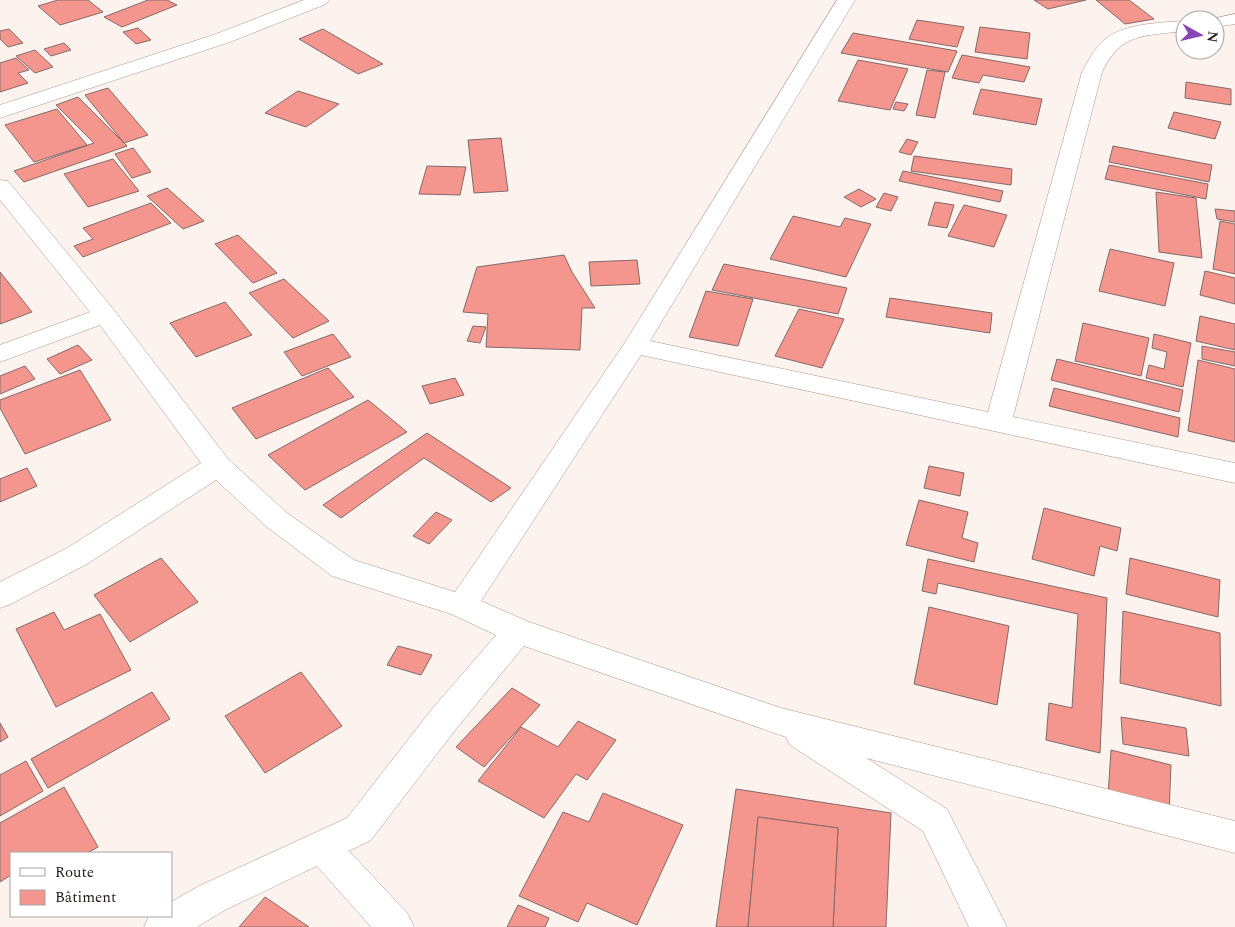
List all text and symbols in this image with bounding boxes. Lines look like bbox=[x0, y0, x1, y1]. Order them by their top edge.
north arrow bbox=[1175, 10, 1225, 60]
text: N bbox=[1201, 30, 1224, 44]
legend bbox=[10, 852, 172, 917]
text: Route bbox=[55, 861, 94, 884]
text: Bâtiment bbox=[55, 886, 116, 909]

